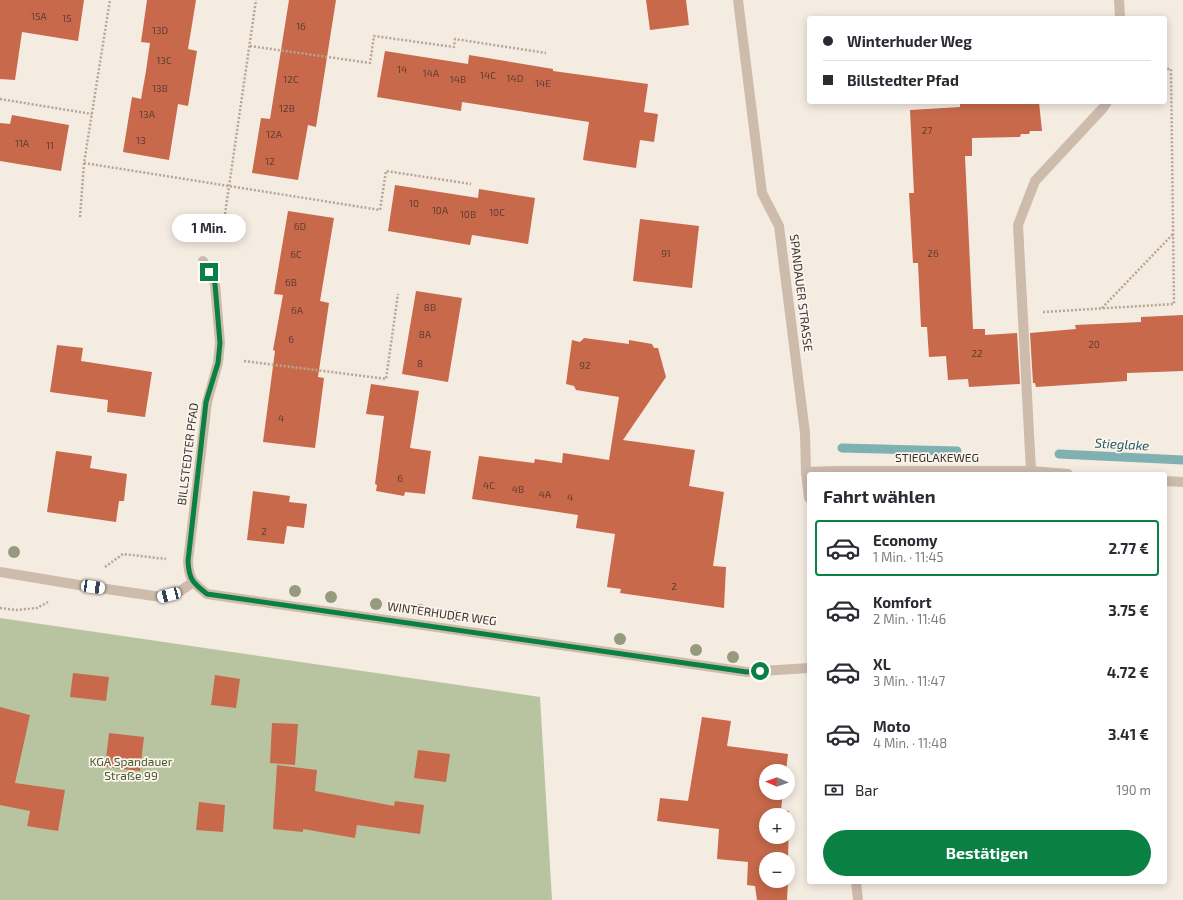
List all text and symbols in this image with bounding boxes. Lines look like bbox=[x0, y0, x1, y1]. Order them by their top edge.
house number: 15A bbox=[31, 10, 48, 22]
house number: 15 bbox=[62, 12, 72, 24]
house number: 16 bbox=[296, 20, 306, 32]
house number: 13D bbox=[152, 24, 168, 36]
text: Winterhuder Weg bbox=[847, 32, 972, 50]
house number: 13C bbox=[156, 54, 172, 66]
house number: 14 bbox=[397, 63, 407, 75]
house number: 14A bbox=[423, 67, 440, 79]
house number: 14C bbox=[480, 69, 496, 81]
text: Billstedter Pfad bbox=[847, 71, 959, 89]
house number: 14D bbox=[507, 72, 524, 84]
house number: 12C bbox=[283, 73, 299, 85]
house number: 14B bbox=[450, 73, 466, 85]
house number: 14E bbox=[535, 77, 551, 89]
house number: 13B bbox=[152, 82, 168, 94]
house number: 12B bbox=[279, 102, 295, 114]
house number: 13A bbox=[139, 108, 156, 120]
house number: 27 bbox=[922, 124, 932, 136]
house number: 12A bbox=[266, 128, 283, 140]
house number: 13 bbox=[136, 134, 146, 146]
house number: 11A bbox=[15, 137, 30, 149]
house number: 11 bbox=[46, 139, 54, 151]
house number: 12 bbox=[265, 155, 275, 167]
house number: 10 bbox=[409, 197, 419, 209]
house number: 10A bbox=[432, 204, 449, 216]
house number: 10C bbox=[489, 206, 505, 218]
house number: 10B bbox=[460, 208, 476, 220]
callout: 1 Min. bbox=[172, 214, 246, 242]
text: 1 Min. bbox=[192, 220, 226, 236]
house number: 6D bbox=[294, 220, 307, 232]
street label: SPANDAUER STRASSE bbox=[788, 233, 816, 353]
house number: 91 bbox=[661, 247, 671, 259]
house number: 26 bbox=[927, 247, 939, 259]
house number: 6C bbox=[290, 248, 302, 260]
route end bbox=[200, 263, 218, 281]
house number: 6B bbox=[285, 276, 297, 288]
house number: 8B bbox=[424, 301, 436, 313]
house number: 6A bbox=[291, 304, 304, 316]
house number: 8A bbox=[419, 328, 432, 340]
house number: 6 bbox=[288, 333, 294, 345]
house number: 20 bbox=[1088, 338, 1100, 350]
house number: 22 bbox=[971, 347, 983, 359]
house number: 8 bbox=[417, 357, 423, 369]
house number: 92 bbox=[579, 359, 591, 371]
street label: BILLSTEDTER PFAD bbox=[174, 402, 200, 506]
house number: 4 bbox=[278, 412, 284, 424]
water label: Stieglake bbox=[1094, 435, 1150, 453]
street label: STIEGLAKEWEG bbox=[895, 450, 979, 464]
house number: 6 bbox=[397, 472, 403, 484]
house number: 4C bbox=[483, 479, 495, 491]
house number: 4B bbox=[512, 483, 524, 495]
text: Fahrt wählen bbox=[823, 485, 936, 507]
house number: 4A bbox=[539, 488, 552, 500]
house number: 4 bbox=[567, 491, 573, 503]
house number: 2 bbox=[261, 525, 267, 537]
icon: car bbox=[825, 530, 861, 566]
text: Economy bbox=[873, 531, 938, 549]
text: 2.77 € bbox=[1108, 539, 1149, 557]
text: 1 Min. · 11:45 bbox=[873, 549, 943, 565]
car bbox=[80, 579, 106, 595]
house number: 2 bbox=[671, 580, 677, 592]
car bbox=[156, 586, 182, 604]
icon: car bbox=[825, 592, 861, 628]
text: Komfort bbox=[873, 593, 932, 611]
street label: WINTERHUDER WEG bbox=[387, 598, 498, 628]
text: 3.75 € bbox=[1108, 601, 1149, 619]
text: 2 Min. · 11:46 bbox=[873, 611, 946, 627]
icon: car bbox=[825, 654, 861, 690]
text: XL bbox=[873, 655, 891, 673]
route start bbox=[751, 662, 769, 680]
text: 4.72 € bbox=[1107, 663, 1149, 681]
text: 3 Min. · 11:47 bbox=[873, 673, 945, 689]
icon: car bbox=[825, 716, 861, 752]
text: Moto bbox=[873, 717, 911, 735]
text: 3.41 € bbox=[1108, 725, 1149, 743]
text: 4 Min. · 11:48 bbox=[873, 735, 947, 751]
park label: KGA Spandauer Straße 99 bbox=[89, 754, 173, 782]
north arrow bbox=[759, 764, 795, 800]
map controls bbox=[759, 764, 795, 888]
icon: cash bbox=[823, 779, 845, 801]
text: Bar bbox=[855, 781, 879, 799]
text: 190 m bbox=[1116, 782, 1151, 798]
button: + bbox=[759, 808, 795, 844]
button: Bestätigen bbox=[823, 830, 1151, 876]
button: − bbox=[759, 852, 795, 888]

